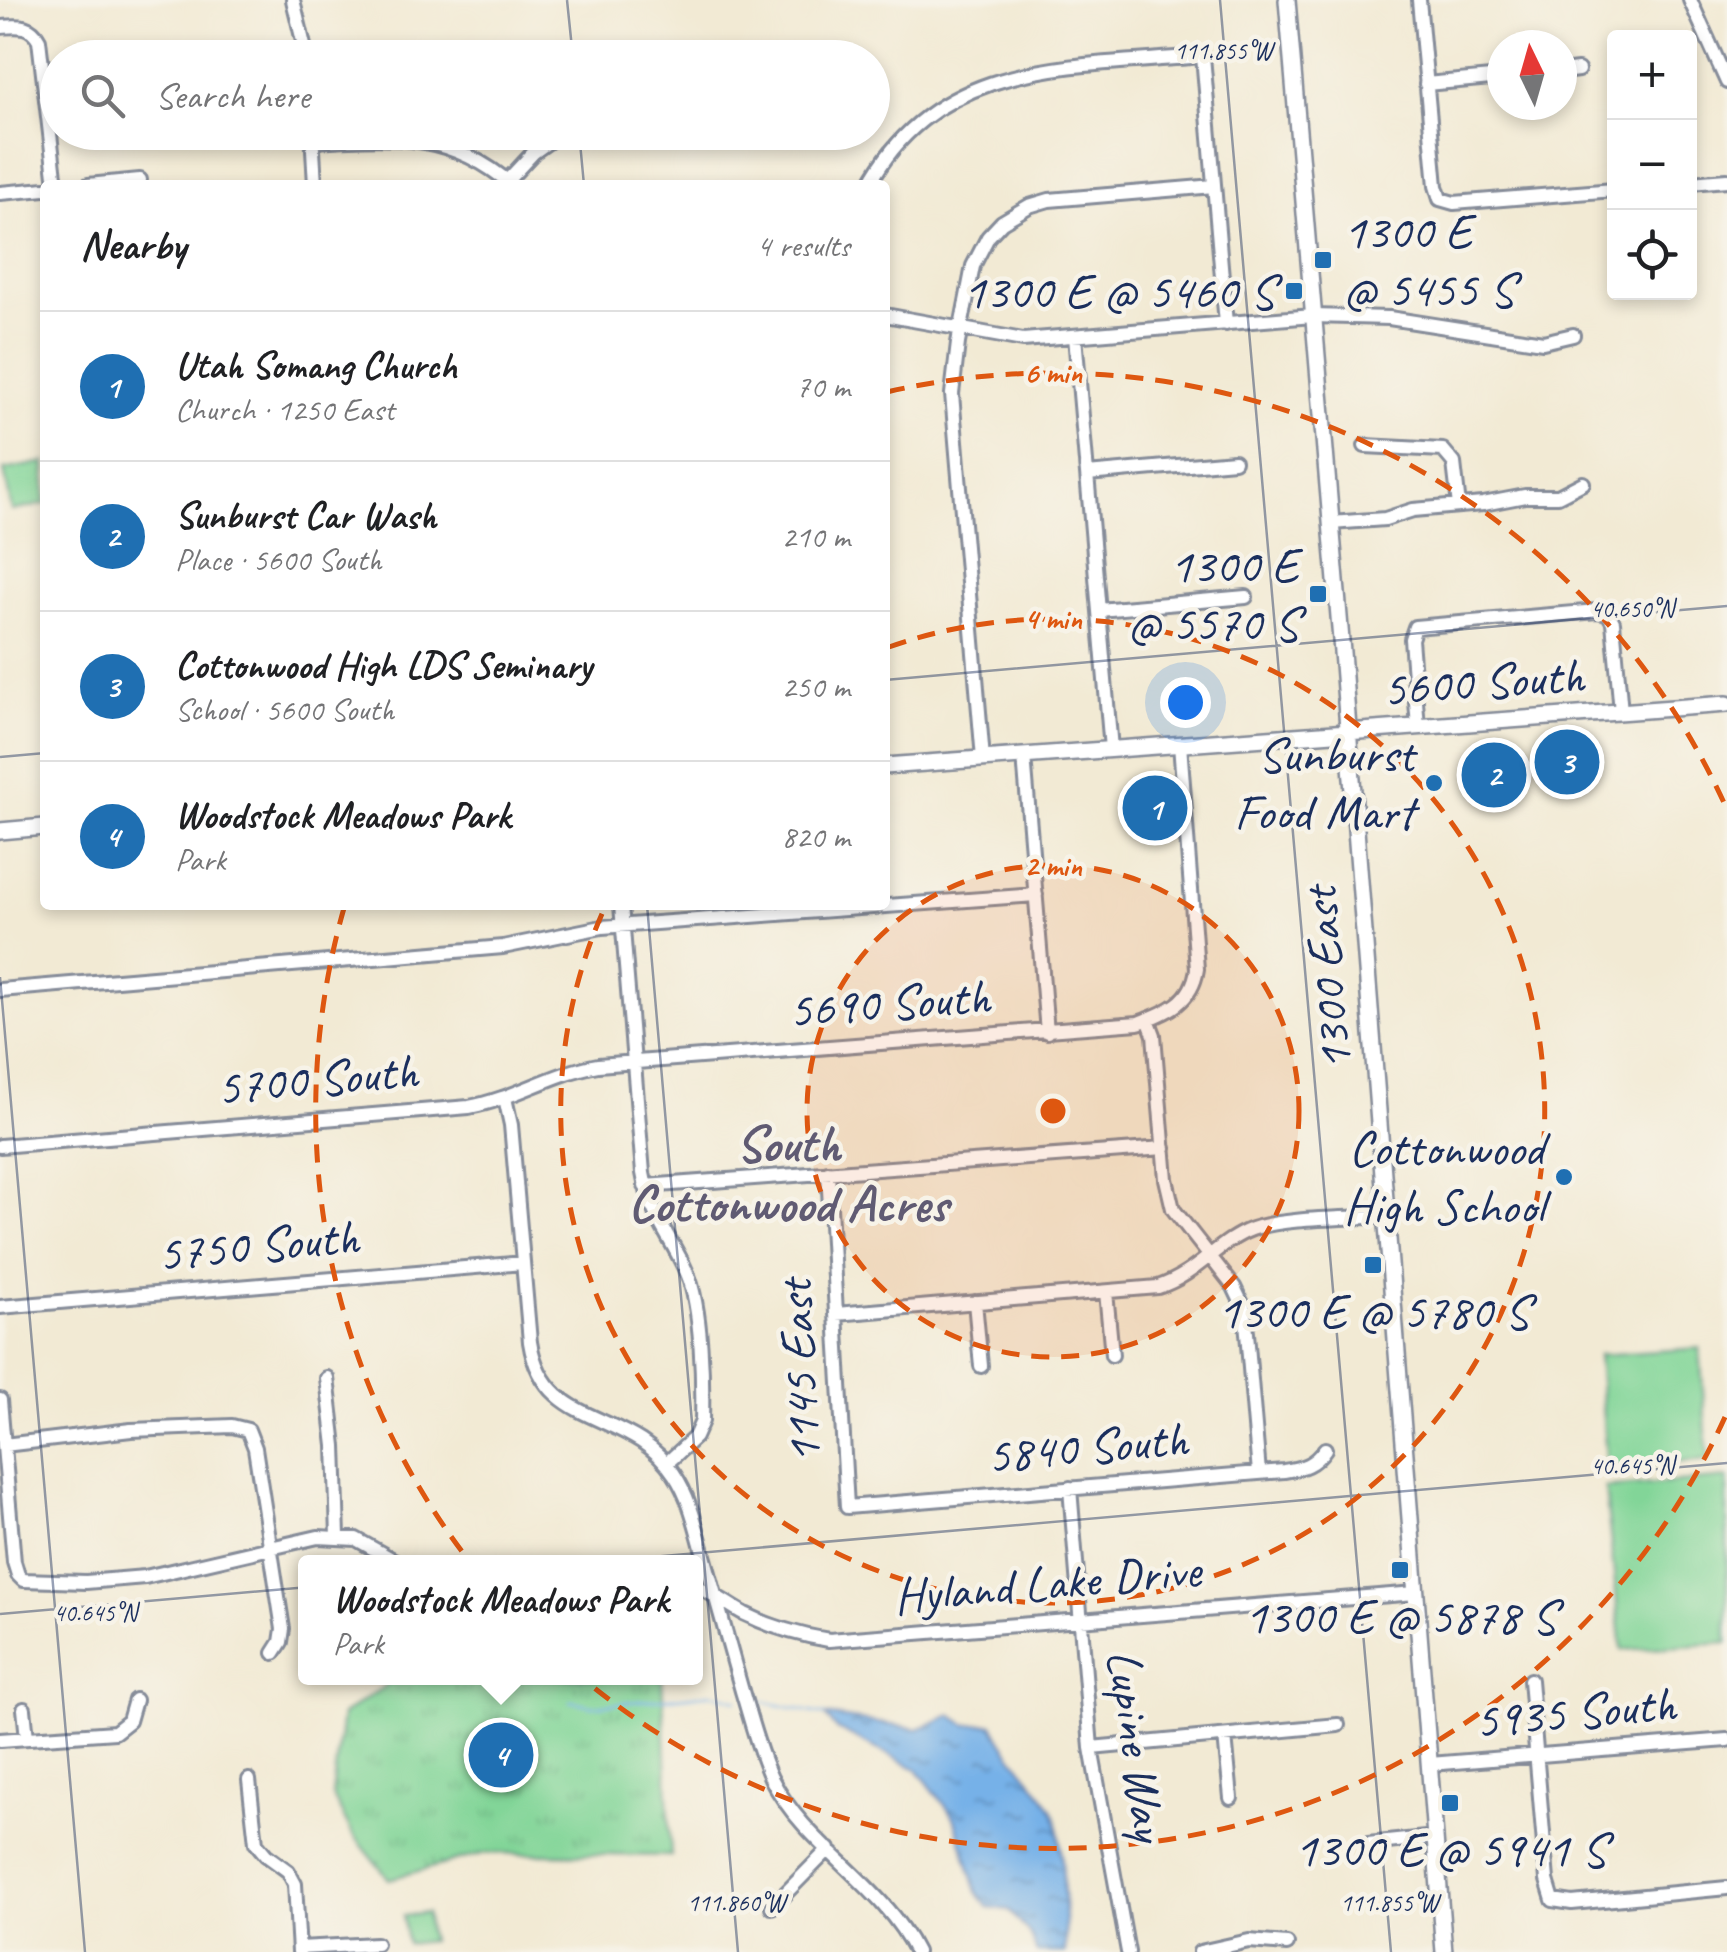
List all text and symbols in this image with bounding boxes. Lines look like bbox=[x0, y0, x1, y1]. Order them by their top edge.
north arrow bbox=[1487, 30, 1577, 120]
map controls bbox=[1607, 30, 1697, 300]
button: + bbox=[1607, 30, 1697, 120]
text: 111.855°W bbox=[1174, 35, 1276, 67]
search box bbox=[40, 40, 890, 150]
icon: search bbox=[75, 68, 130, 123]
text: Search here bbox=[155, 72, 310, 119]
button: − bbox=[1607, 120, 1697, 210]
place label: 1300 E @ 5455 S bbox=[1343, 200, 1523, 321]
button: locate bbox=[1607, 210, 1697, 300]
text: Nearby bbox=[80, 219, 186, 272]
text: 4 results bbox=[756, 225, 850, 266]
marker: 1300 E @ 5455 S bbox=[1312, 249, 1334, 271]
place label: 1300 E @ 5460 S bbox=[963, 260, 1284, 323]
marker: 1300 E @ 5460 S bbox=[1283, 280, 1305, 302]
text: Utah Somang Church bbox=[175, 342, 457, 389]
text: 6 min bbox=[1024, 354, 1083, 392]
text: 1 bbox=[105, 366, 120, 407]
text: 70 m bbox=[796, 366, 850, 407]
text: Church · 1250 East bbox=[175, 389, 394, 430]
text: Sunburst Car Wash bbox=[175, 492, 436, 539]
text: 2 bbox=[105, 516, 120, 557]
text: 210 m bbox=[781, 516, 850, 557]
place label: 1300 E @ 5570 S bbox=[1127, 534, 1308, 655]
text: Place · 5600 South bbox=[175, 539, 382, 580]
marker: 1300 E @ 5570 S bbox=[1307, 583, 1329, 605]
text: 40.650°N bbox=[1590, 593, 1678, 625]
text: 4 min bbox=[1024, 600, 1083, 638]
text: Cottonwood High LDS Seminary bbox=[175, 642, 592, 689]
street label: 5600 South bbox=[1380, 643, 1588, 720]
text: 3 bbox=[105, 666, 120, 707]
text: 250 m bbox=[781, 666, 850, 707]
your location bbox=[1160, 677, 1211, 728]
text: School · 5600 South bbox=[175, 689, 394, 730]
place label: Sunburst Food Mart bbox=[1234, 723, 1420, 844]
pin: 3 bbox=[1534, 724, 1600, 800]
pin: 2 bbox=[1462, 738, 1526, 812]
pin: 1 bbox=[1122, 770, 1188, 846]
marker: Sunburst Food Mart bbox=[1423, 772, 1445, 794]
text: Woodstock Meadows Park bbox=[175, 792, 510, 839]
text: 4 bbox=[105, 816, 120, 857]
text: 820 m bbox=[781, 816, 850, 857]
text: Park bbox=[175, 839, 226, 880]
text: 2 min bbox=[1024, 847, 1083, 885]
street label: 1300 East bbox=[1287, 880, 1366, 1073]
street label: 5690 South bbox=[786, 964, 994, 1041]
street label: 5700 South bbox=[214, 1039, 422, 1119]
centre of rings bbox=[1035, 1093, 1071, 1129]
district label: South Cottonwood Acres bbox=[628, 1111, 953, 1237]
place label: Cottonwood High School bbox=[1344, 1117, 1553, 1238]
marker: Cottonwood High School bbox=[1553, 1166, 1575, 1188]
street label: 5750 South bbox=[155, 1205, 363, 1285]
marker: 1300 E @ 5780 S bbox=[1362, 1254, 1384, 1276]
street label: 1145 East bbox=[762, 1274, 835, 1466]
place label: 1300 E @ 5780 S bbox=[1217, 1280, 1538, 1343]
street label: 5840 South bbox=[984, 1407, 1192, 1487]
text: 40.645°N bbox=[1590, 1450, 1678, 1482]
street label: Hyland Lake Drive bbox=[891, 1538, 1206, 1628]
popup bbox=[298, 1555, 703, 1685]
marker: 1300 E @ 5878 S bbox=[1389, 1559, 1411, 1581]
text: Woodstock Meadows Park bbox=[333, 1576, 668, 1623]
place label: 1300 E @ 5878 S bbox=[1244, 1585, 1565, 1648]
text: 40.645°N bbox=[53, 1597, 141, 1629]
text: Park bbox=[333, 1623, 384, 1664]
street label: Lupine Way bbox=[1092, 1646, 1182, 1848]
street label: 5935 South bbox=[1472, 1672, 1680, 1752]
pin: 4 bbox=[468, 1718, 534, 1792]
marker: 1300 E @ 5941 S bbox=[1439, 1792, 1461, 1814]
place label: 1300 E @ 5941 S bbox=[1294, 1818, 1615, 1881]
text: 111.860°W bbox=[687, 1887, 789, 1919]
text: 111.855°W bbox=[1340, 1887, 1442, 1919]

